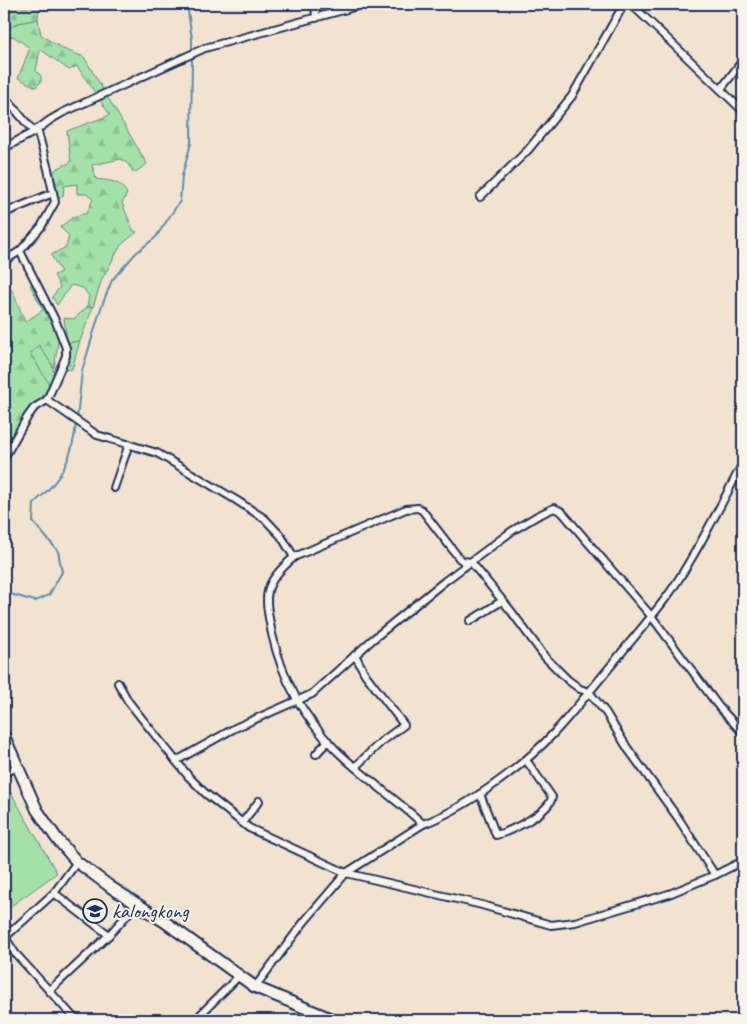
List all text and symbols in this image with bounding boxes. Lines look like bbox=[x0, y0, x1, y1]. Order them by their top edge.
school or university icon: kalongkong bbox=[82, 898, 108, 924]
place label: kalongkong bbox=[112, 898, 190, 924]

